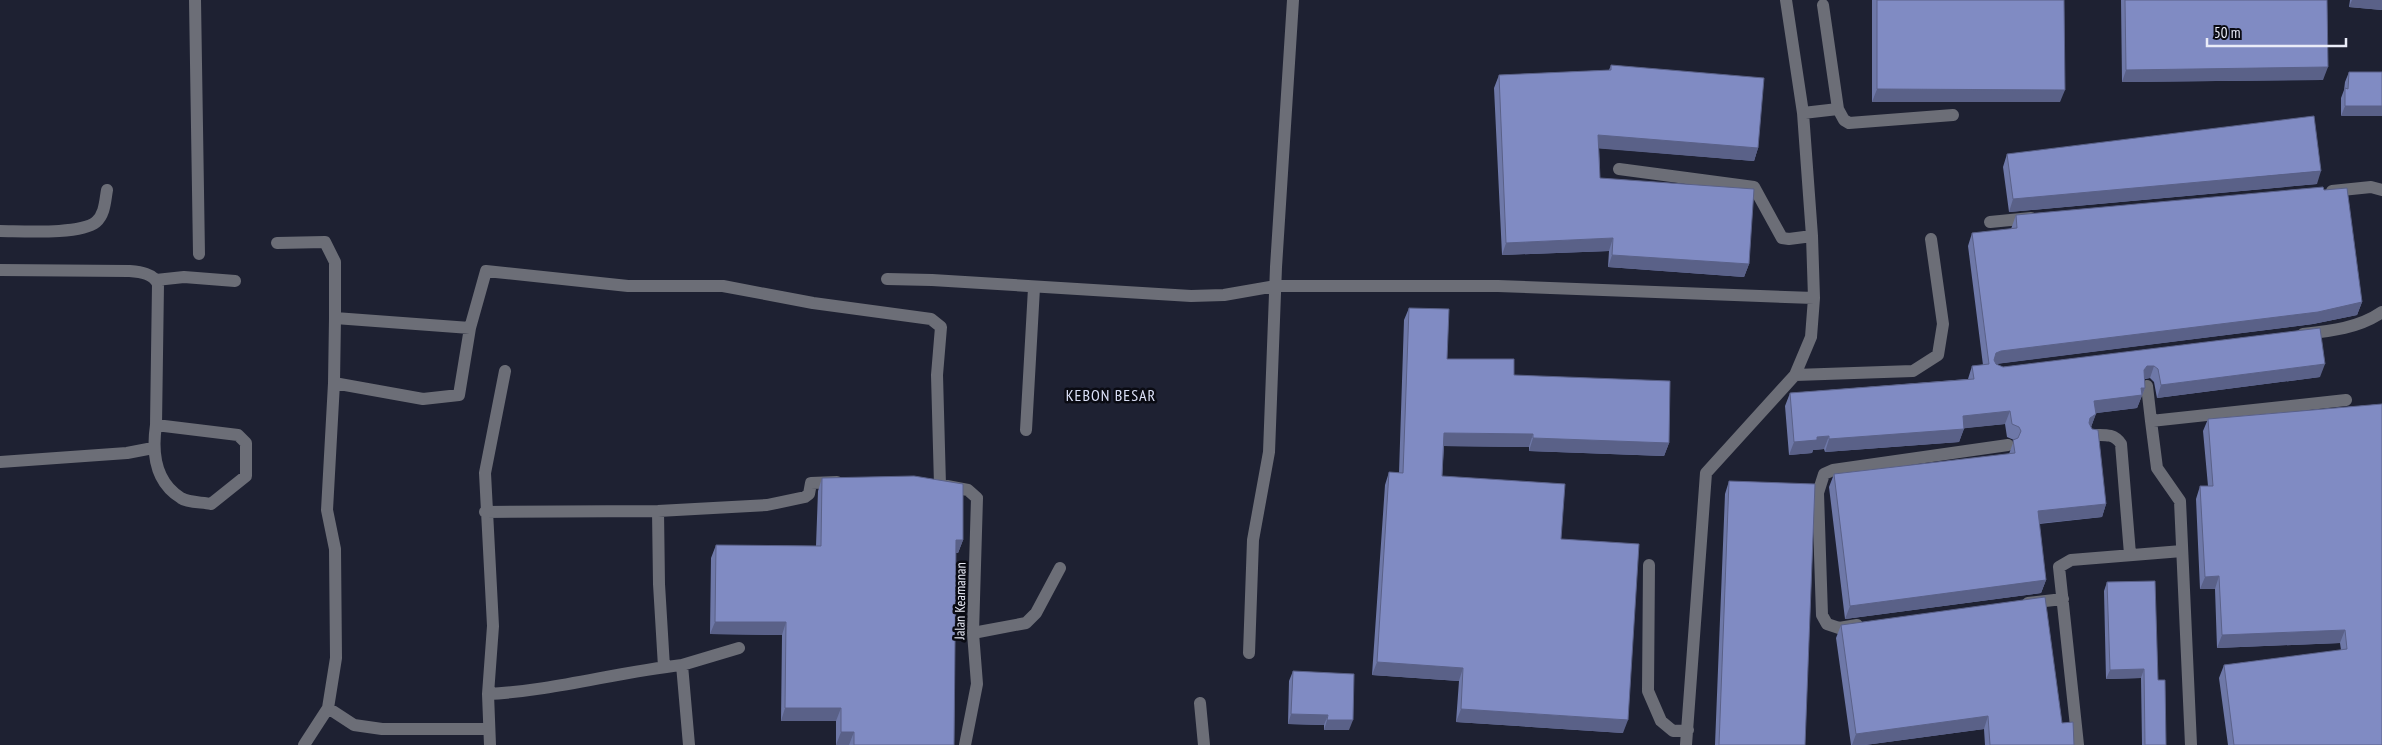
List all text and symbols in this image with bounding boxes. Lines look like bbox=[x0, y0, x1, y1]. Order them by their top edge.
scale bar bbox=[2207, 15, 2346, 47]
text: 50 m bbox=[2214, 23, 2240, 42]
district label: KEBON BESAR bbox=[1066, 385, 1156, 405]
street label: Jalan Keamanan bbox=[950, 562, 970, 641]

